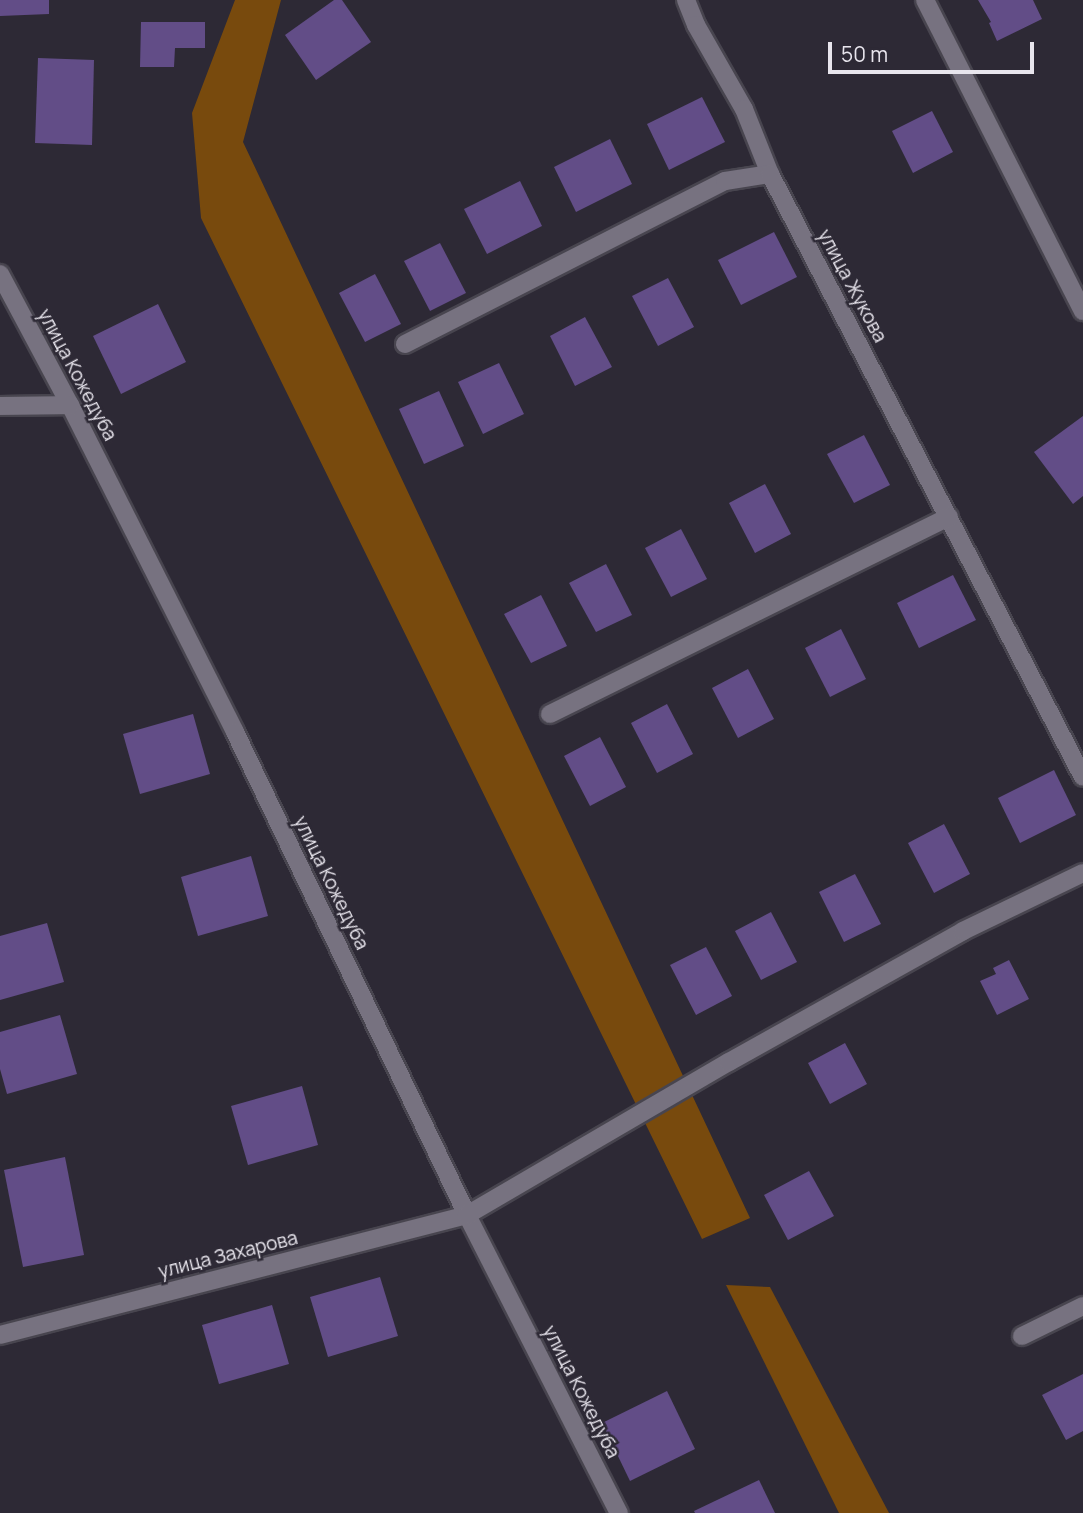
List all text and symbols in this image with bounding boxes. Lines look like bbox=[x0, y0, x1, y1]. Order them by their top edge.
scale bar bbox=[831, 28, 1038, 72]
text: 50 m bbox=[841, 40, 888, 68]
street label: улица Жукова bbox=[813, 226, 891, 346]
street label: улица Кожедуба bbox=[33, 305, 121, 445]
street label: улица Кожедуба bbox=[289, 812, 373, 954]
street label: улица Захарова bbox=[156, 1227, 300, 1283]
street label: улица Кожедуба bbox=[538, 1322, 624, 1462]

